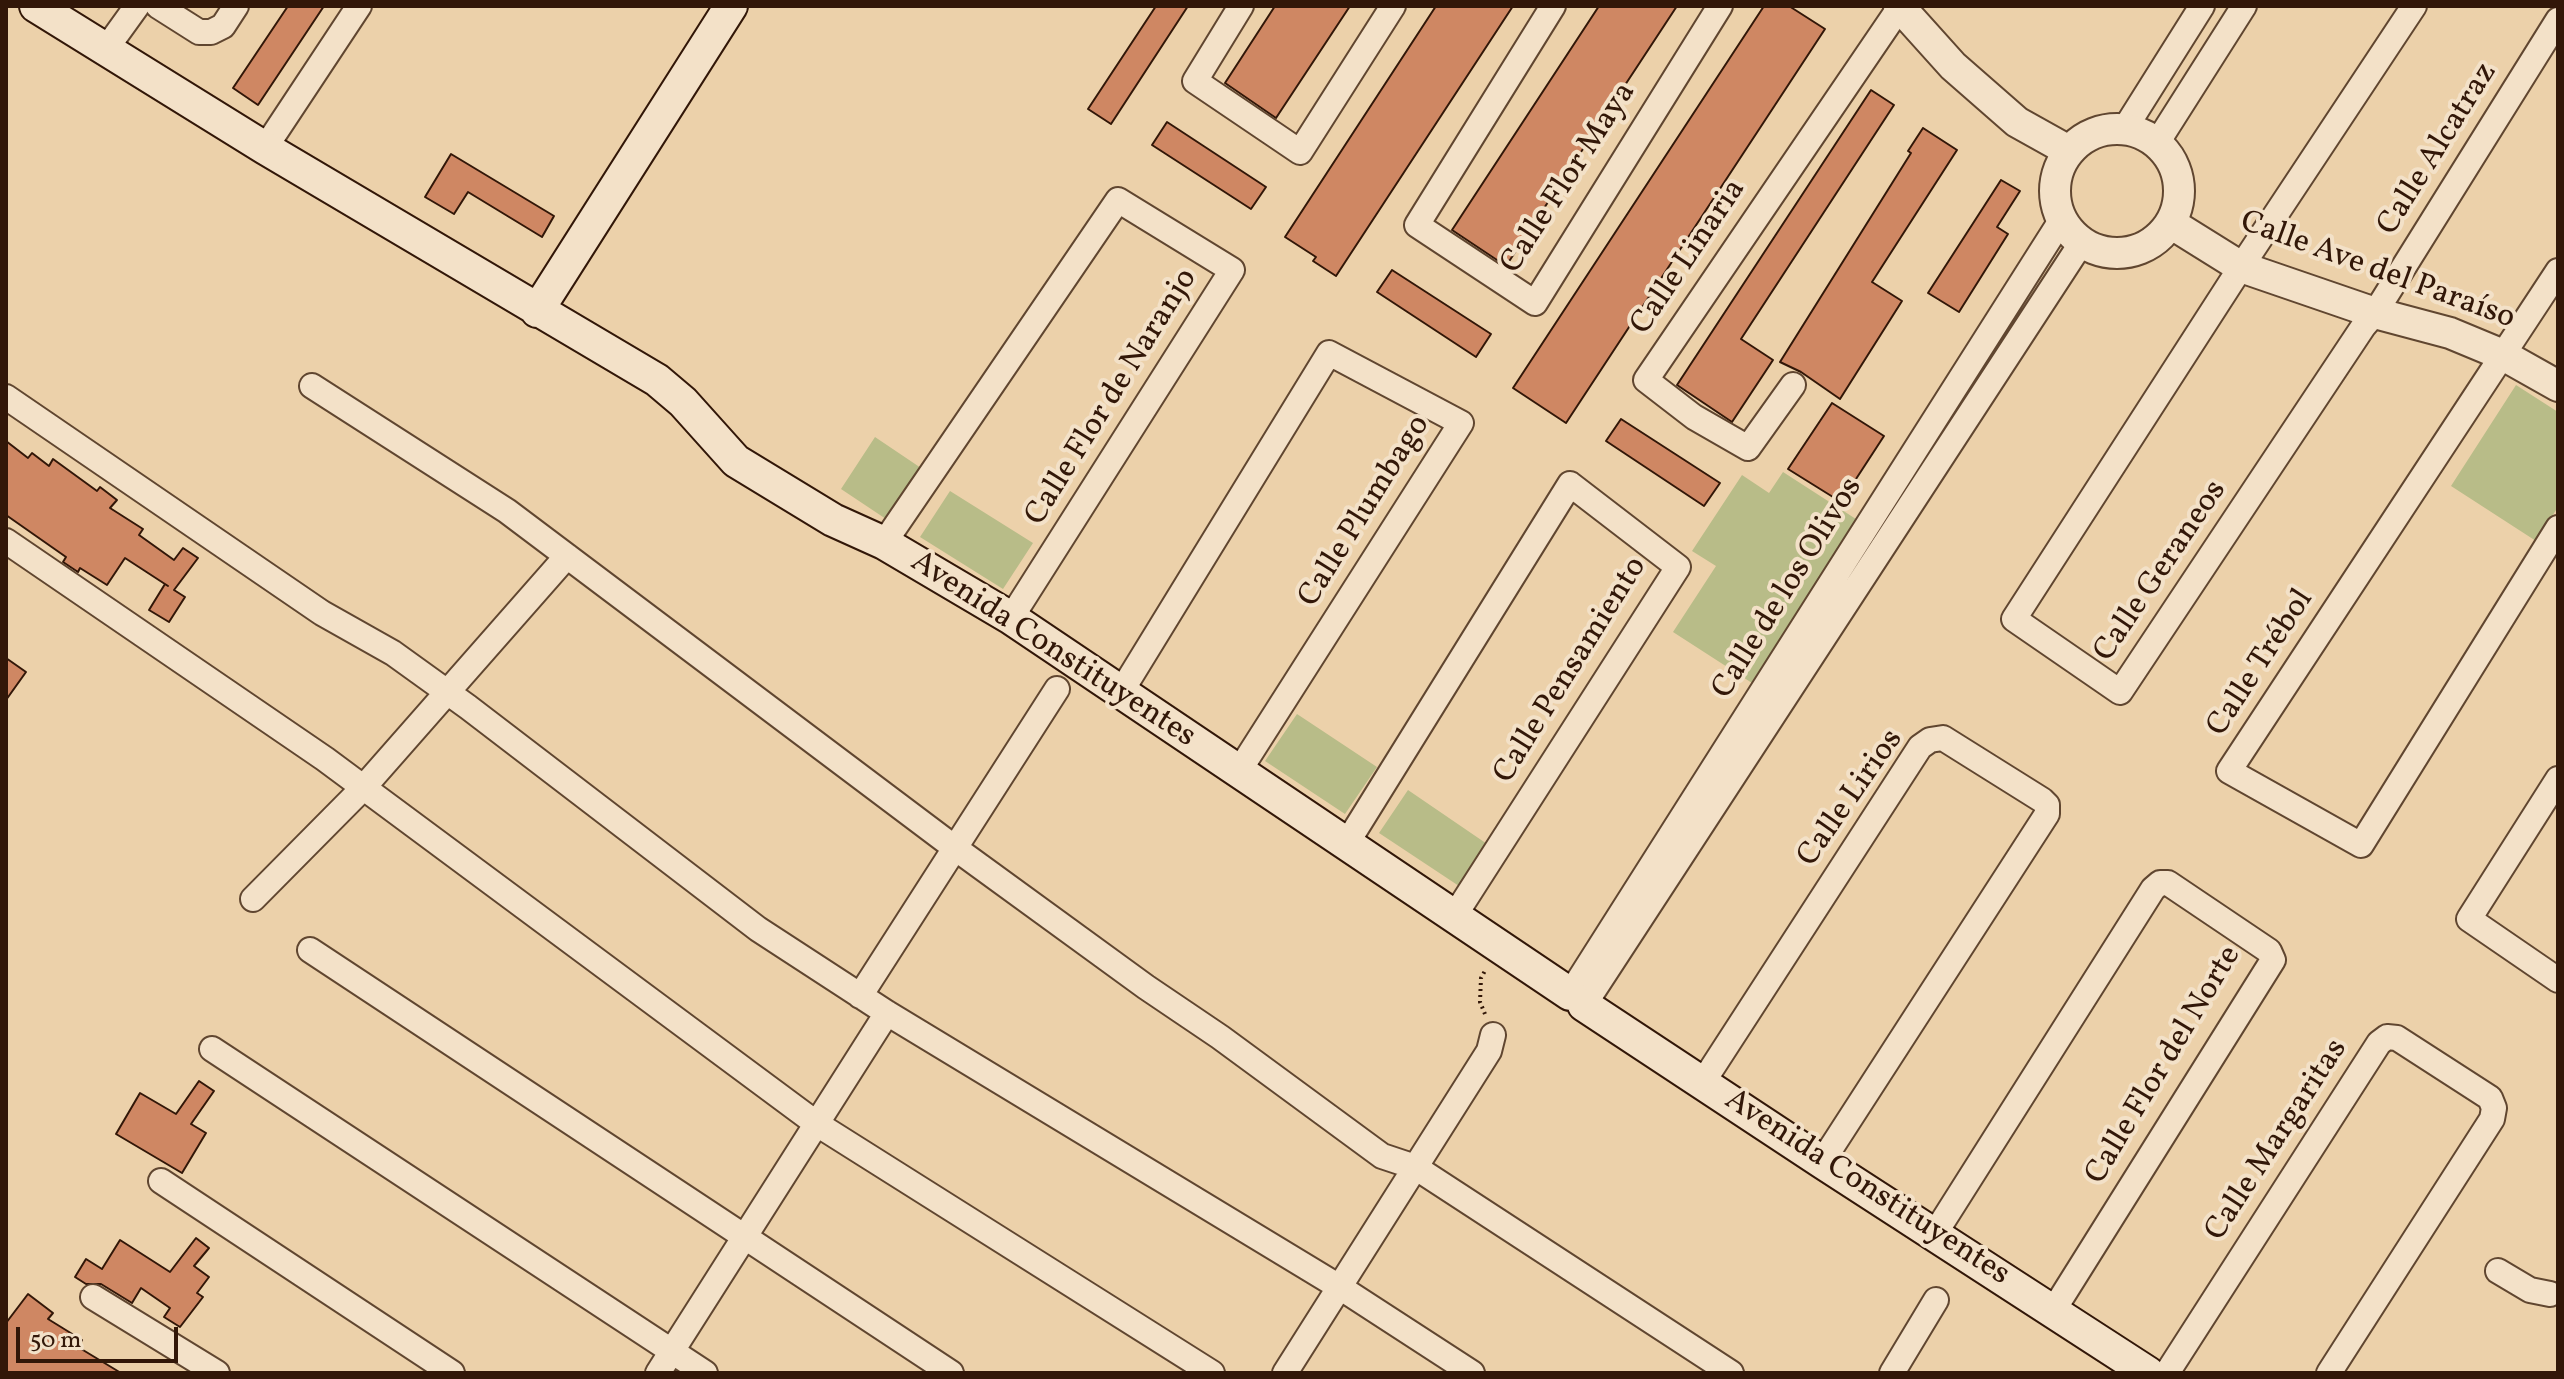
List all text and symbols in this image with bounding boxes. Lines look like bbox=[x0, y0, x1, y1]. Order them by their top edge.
street label: Calle Alcatraz bbox=[2371, 57, 2507, 243]
street label: Calle Flor Maya bbox=[1494, 76, 1646, 282]
street label: Calle Linaria bbox=[1624, 173, 1756, 343]
street label: Calle Ave del Paraíso bbox=[2234, 204, 2520, 340]
street label: Calle Flor de Naranjo bbox=[1018, 262, 1208, 534]
street label: Calle Plumbago bbox=[1292, 409, 1440, 615]
street label: Calle de los Olivos bbox=[1705, 471, 1873, 707]
street label: Calle Geraneos bbox=[2087, 474, 2237, 670]
street label: Avenida Constituyentes bbox=[902, 544, 1202, 758]
street label: Calle Pensamiento bbox=[1487, 551, 1657, 791]
street label: Calle Trébol bbox=[2200, 583, 2324, 745]
street label: Calle Lirios bbox=[1791, 723, 1913, 875]
street label: Calle Flor del Norte bbox=[2079, 940, 2251, 1192]
street label: Calle Margaritas bbox=[2198, 1033, 2358, 1249]
street label: Avenida Constituyentes bbox=[1716, 1082, 2016, 1296]
scale bar bbox=[20, 1311, 182, 1361]
text: 50 m bbox=[30, 1324, 82, 1358]

